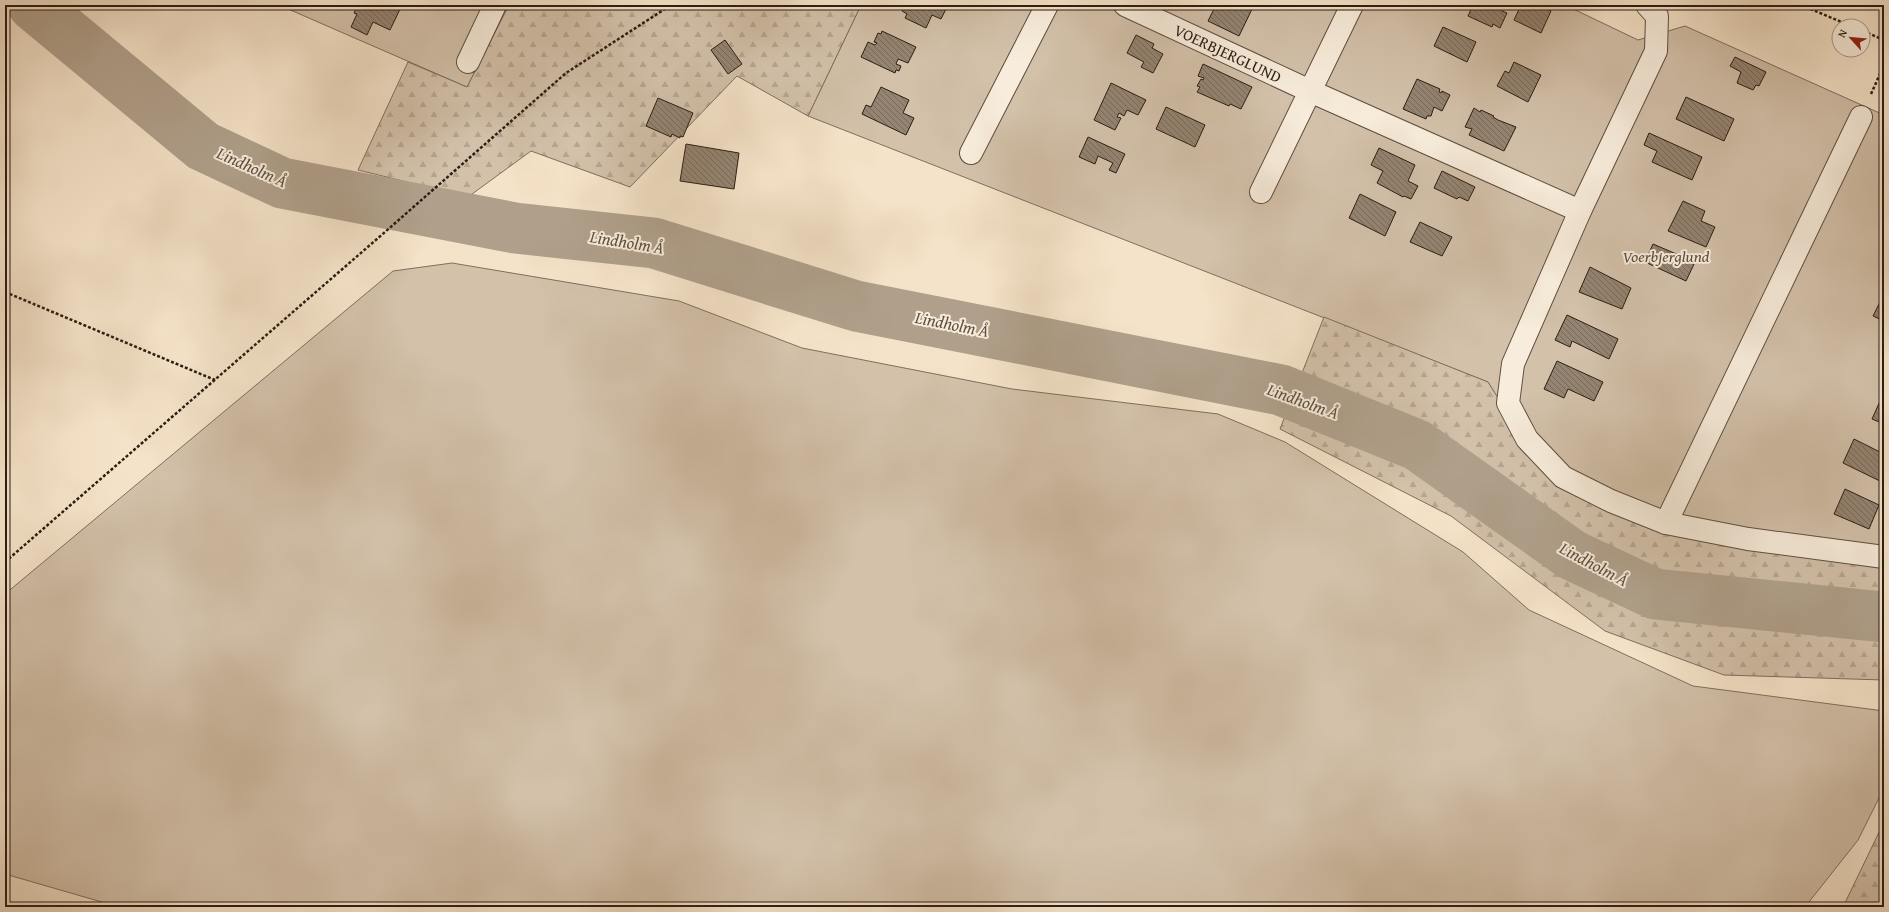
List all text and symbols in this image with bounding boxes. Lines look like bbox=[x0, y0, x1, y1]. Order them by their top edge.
street label: VOERBJERGLUND bbox=[1170, 18, 1286, 89]
north arrow bbox=[1831, 18, 1871, 58]
text: N bbox=[1833, 26, 1851, 40]
water label: Lindholm Å bbox=[212, 140, 292, 193]
water label: Lindholm Å bbox=[587, 223, 666, 260]
park label: Voerbjerglund bbox=[1622, 244, 1710, 268]
water label: Lindholm Å bbox=[912, 304, 991, 343]
water label: Lindholm Å bbox=[1263, 376, 1343, 425]
water label: Lindholm Å bbox=[1555, 535, 1633, 592]

